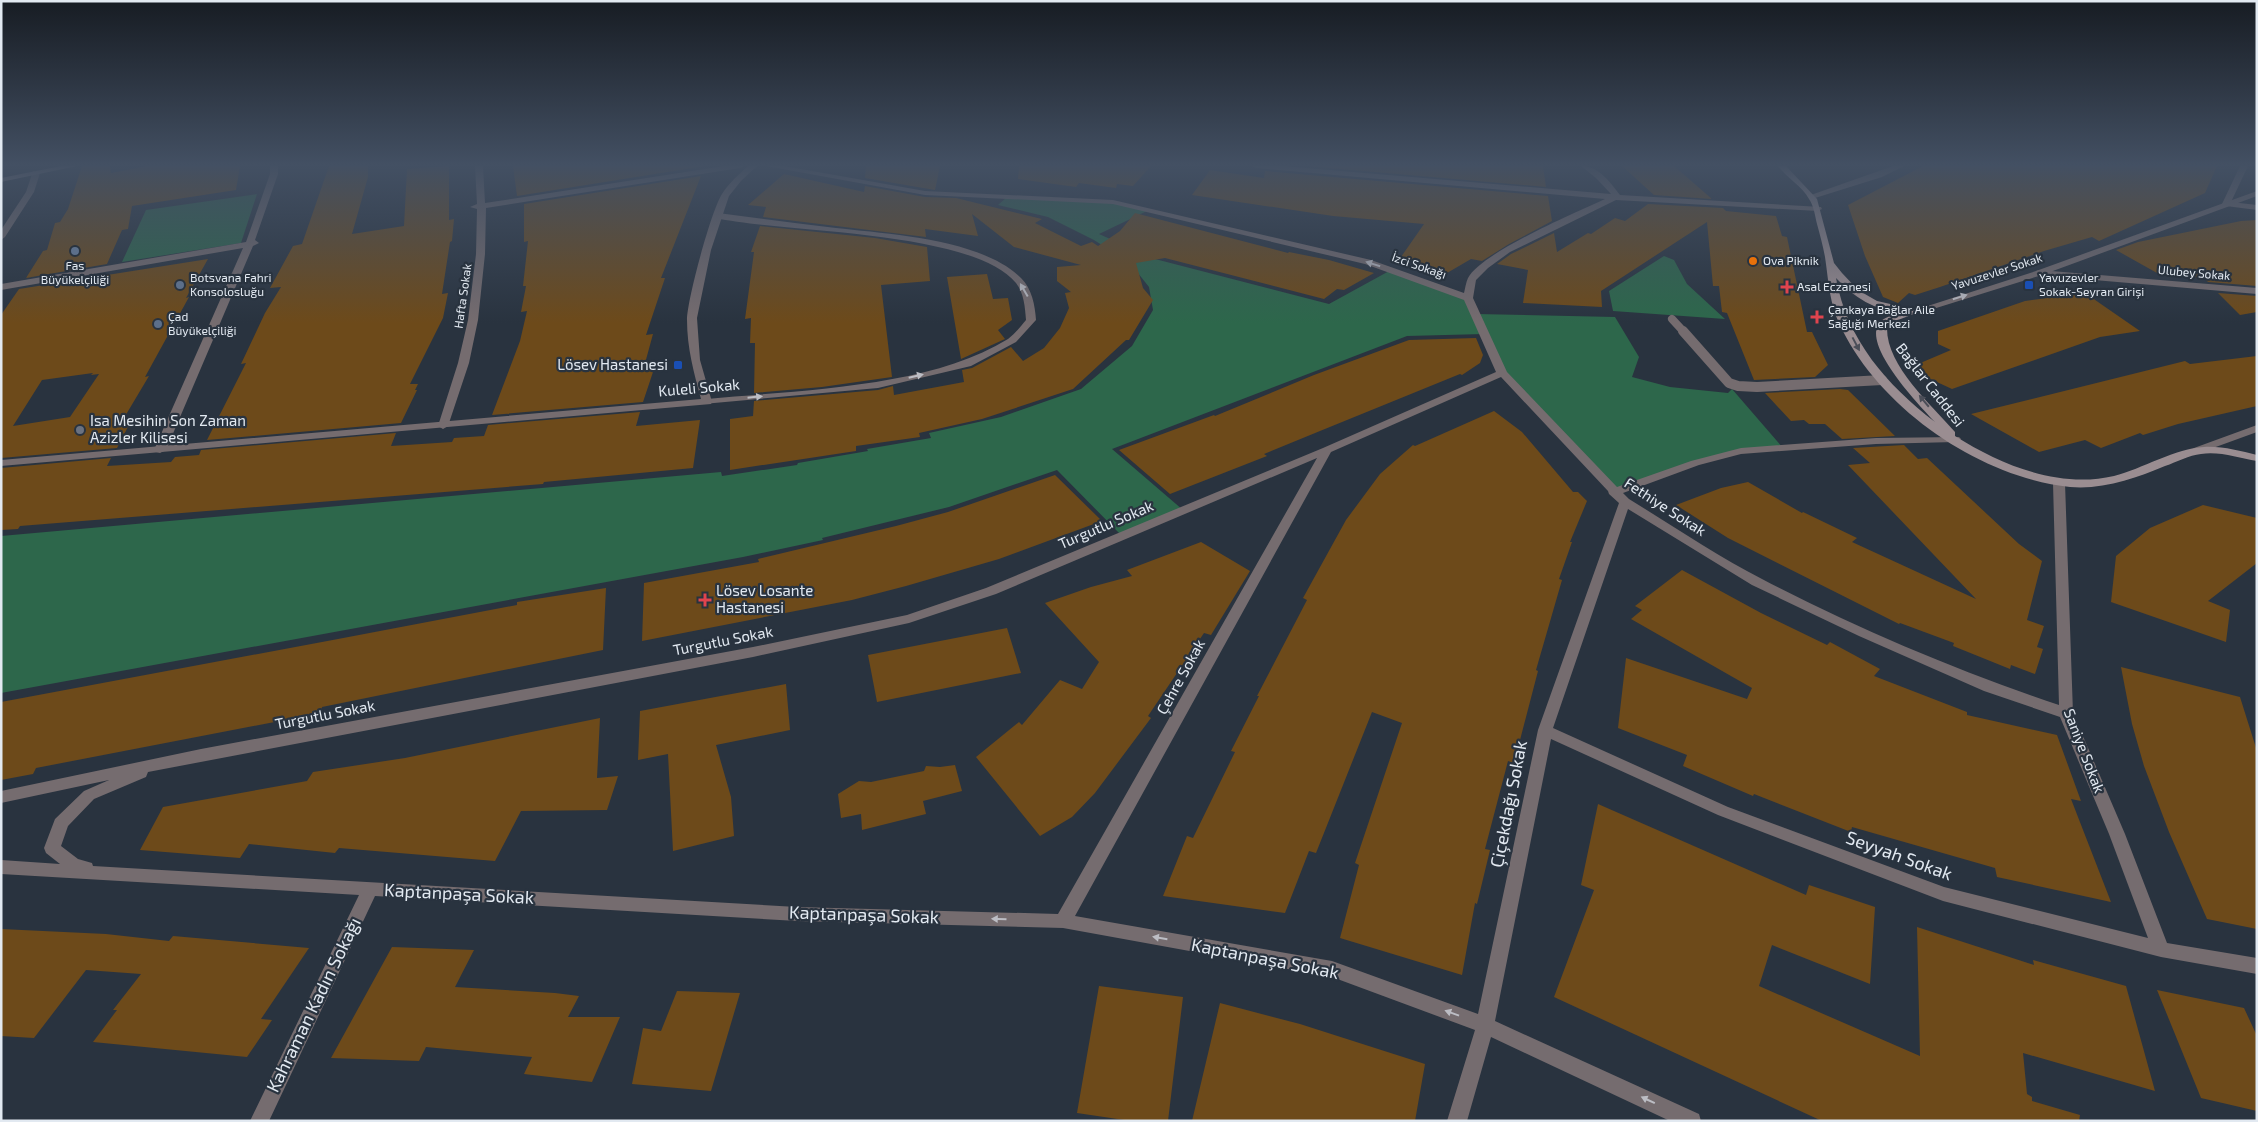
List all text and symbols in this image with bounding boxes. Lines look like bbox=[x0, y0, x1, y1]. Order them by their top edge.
marker: Fas Büyükelçiliği bbox=[69, 245, 81, 257]
street label: İzci Sokağı bbox=[1390, 249, 1448, 281]
street label: Yavuzevler Sokak bbox=[1950, 250, 2044, 292]
place label: Ova Piknik bbox=[1763, 253, 1819, 267]
marker: Ova Piknik bbox=[1747, 255, 1759, 267]
place label: Fas Büyükelçiliği bbox=[41, 258, 109, 287]
one-way arrow bbox=[1365, 260, 1380, 267]
street label: Ulubey Sokak bbox=[2157, 262, 2231, 282]
street label: Hafta Sokak bbox=[451, 263, 473, 329]
place label: Botsvana Fahri Konsolosluğu bbox=[190, 270, 272, 298]
place label: Yavuzevler Sokak-Seyran Girişi bbox=[2039, 270, 2144, 299]
marker: Botsvana Fahri Konsolosluğu bbox=[174, 279, 186, 291]
place label: Asal Eczanesi bbox=[1797, 279, 1871, 293]
marker: Yavuzevler Sokak-Seyran Girişi bbox=[2023, 279, 2035, 291]
marker: Asal Eczanesi bbox=[1781, 281, 1793, 293]
one-way arrow bbox=[1020, 284, 1029, 297]
one-way arrow bbox=[1953, 293, 1968, 301]
place label: Çankaya Bağlar Aile Sağlığı Merkezi bbox=[1828, 302, 1935, 330]
place label: Çad Büyükelçiliği bbox=[168, 309, 236, 338]
marker: Çankaya Bağlar Aile Sağlığı Merkezi bbox=[1810, 310, 1824, 324]
marker: Çad Büyükelçiliği bbox=[152, 318, 164, 330]
one-way arrow bbox=[1852, 336, 1860, 351]
street label: Bağlar Caddesi bbox=[1893, 339, 1969, 430]
place label: Lösev Hastanesi bbox=[557, 355, 668, 373]
marker: Lösev Hastanesi bbox=[672, 359, 684, 371]
one-way arrow bbox=[909, 372, 924, 380]
street label: Kuleli Sokak bbox=[657, 374, 741, 400]
one-way arrow bbox=[747, 393, 763, 401]
one-way arrow bbox=[1918, 395, 1929, 408]
place label: Isa Mesihin Son Zaman Azizler Kilisesi bbox=[90, 411, 246, 446]
marker: Isa Mesihin Son Zaman Azizler Kilisesi bbox=[74, 424, 86, 436]
street label: Fethiye Sokak bbox=[1621, 473, 1710, 539]
street label: Turgutlu Sokak bbox=[1055, 496, 1156, 552]
place label: Lösev Losante Hastanesi bbox=[716, 581, 813, 616]
marker: Lösev Losante Hastanesi bbox=[698, 593, 712, 607]
street label: Turgutlu Sokak bbox=[671, 621, 775, 659]
street label: Çehre Sokak bbox=[1152, 636, 1209, 718]
street label: Turgutlu Sokak bbox=[273, 695, 377, 733]
street label: Saniye Sokak bbox=[2061, 706, 2109, 796]
street label: Çiçekdağı Sokak bbox=[1485, 738, 1532, 870]
street label: Seyyah Sokak bbox=[1843, 826, 1956, 884]
street label: Kaptanpaşa Sokak bbox=[384, 878, 535, 909]
street label: Kaptanpaşa Sokak bbox=[789, 900, 939, 929]
street label: Kahraman Kadın Sokağı bbox=[261, 914, 365, 1096]
one-way arrow bbox=[991, 915, 1007, 923]
street label: Kaptanpaşa Sokak bbox=[1189, 933, 1341, 984]
one-way arrow bbox=[1151, 934, 1167, 942]
one-way arrow bbox=[1444, 1009, 1459, 1017]
one-way arrow bbox=[1641, 1096, 1655, 1104]

